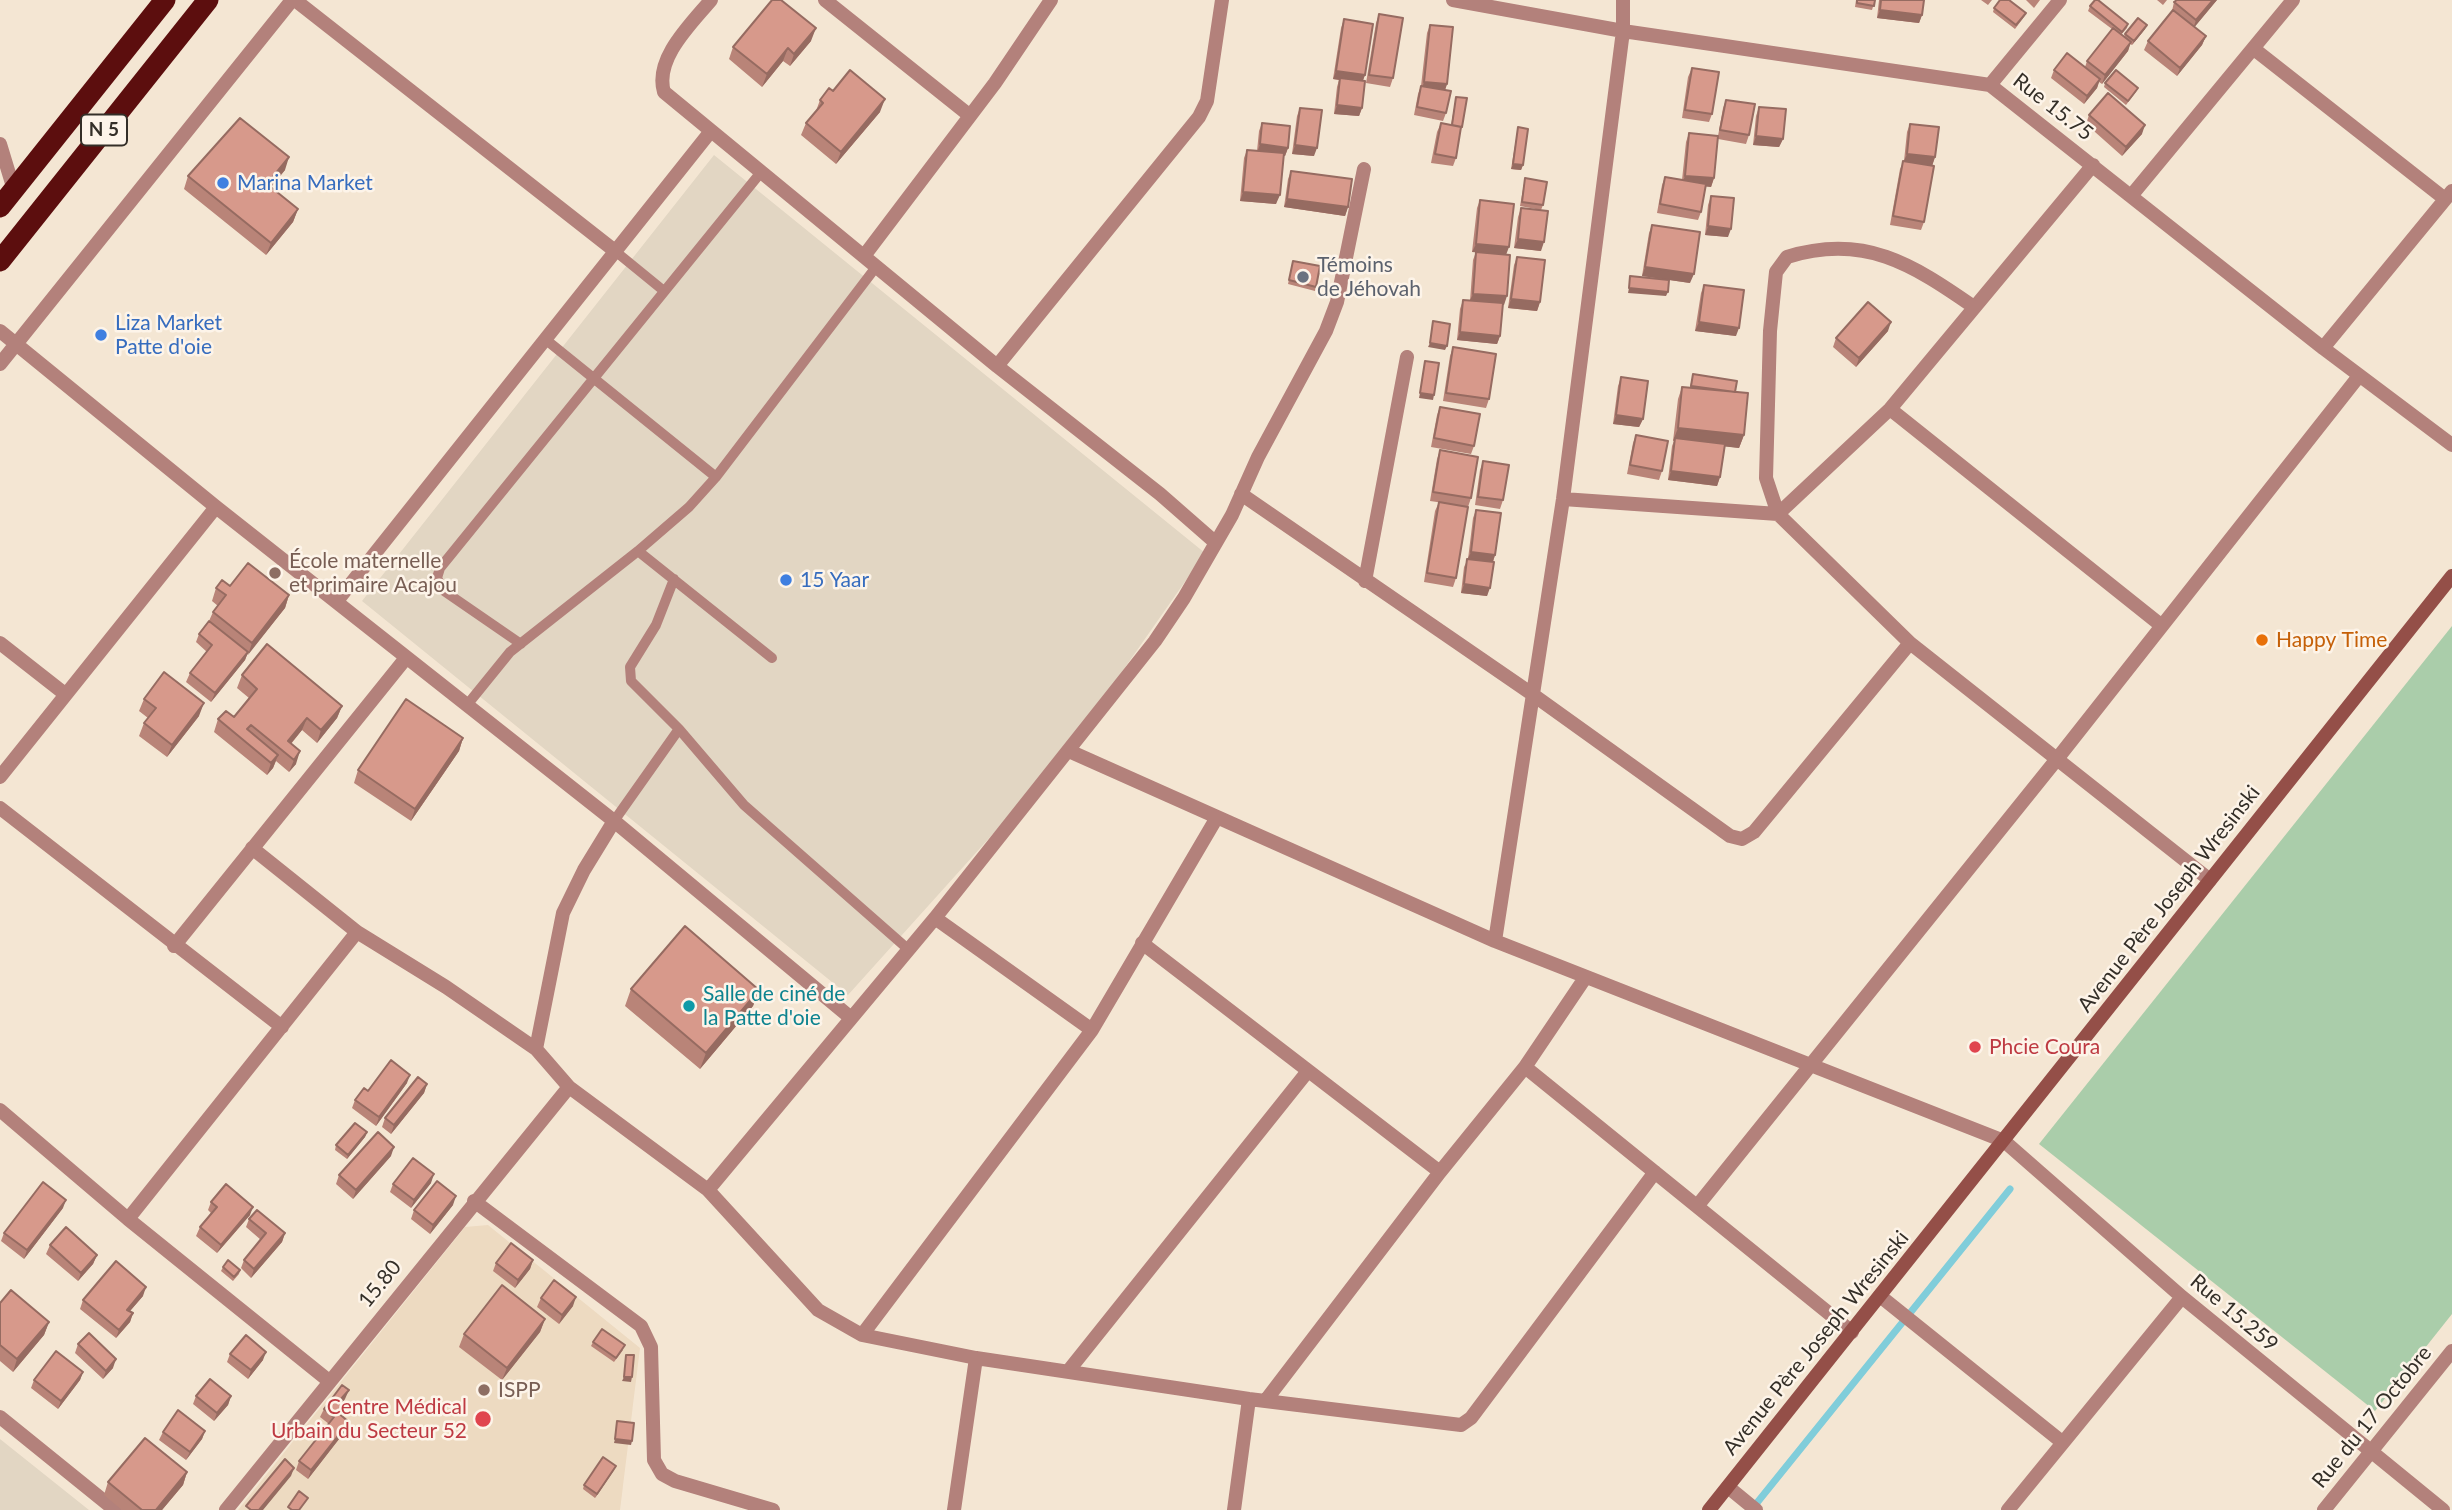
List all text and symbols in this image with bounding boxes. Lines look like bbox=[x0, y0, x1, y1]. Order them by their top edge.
street label: Rue 15.75 bbox=[2008, 68, 2098, 146]
road number: N 5 bbox=[81, 114, 127, 146]
place label: Marina Market bbox=[237, 170, 373, 196]
marker: Marina Market bbox=[215, 175, 231, 191]
place label: Témoins de Jéhovah bbox=[1317, 252, 1421, 302]
marker: Témoins de Jéhovah bbox=[1295, 269, 1311, 285]
place label: Liza Market Patte d'oie bbox=[115, 310, 222, 360]
marker: Liza Market Patte d'oie bbox=[93, 327, 109, 343]
place label: École maternelle et primaire Acajou bbox=[289, 548, 457, 598]
marker: École maternelle et primaire Acajou bbox=[267, 565, 283, 581]
place label: 15 Yaar bbox=[800, 567, 869, 593]
marker: 15 Yaar bbox=[778, 572, 794, 588]
place label: Happy Time bbox=[2276, 627, 2387, 653]
marker: Happy Time bbox=[2254, 632, 2270, 648]
street label: Avenue Père Joseph Wresinski bbox=[2073, 781, 2265, 1017]
place label: Salle de ciné de la Patte d'oie bbox=[703, 981, 845, 1031]
marker: Salle de ciné de la Patte d'oie bbox=[681, 998, 697, 1014]
place label: Phcie Coura bbox=[1989, 1034, 2100, 1060]
marker: Phcie Coura bbox=[1967, 1039, 1983, 1055]
street label: Avenue Père Joseph Wresinski bbox=[1718, 1226, 1914, 1460]
street label: 15.80 bbox=[353, 1255, 407, 1313]
street label: Rue 15.259 bbox=[2185, 1269, 2283, 1357]
street label: Rue du 17 Octobre bbox=[2307, 1341, 2437, 1493]
place label: ISPP bbox=[498, 1377, 540, 1403]
marker: ISPP bbox=[476, 1382, 492, 1398]
place label: Centre Médical Urbain du Secteur 52 bbox=[271, 1394, 467, 1444]
marker: Centre Médical Urbain du Secteur 52 bbox=[473, 1409, 493, 1429]

